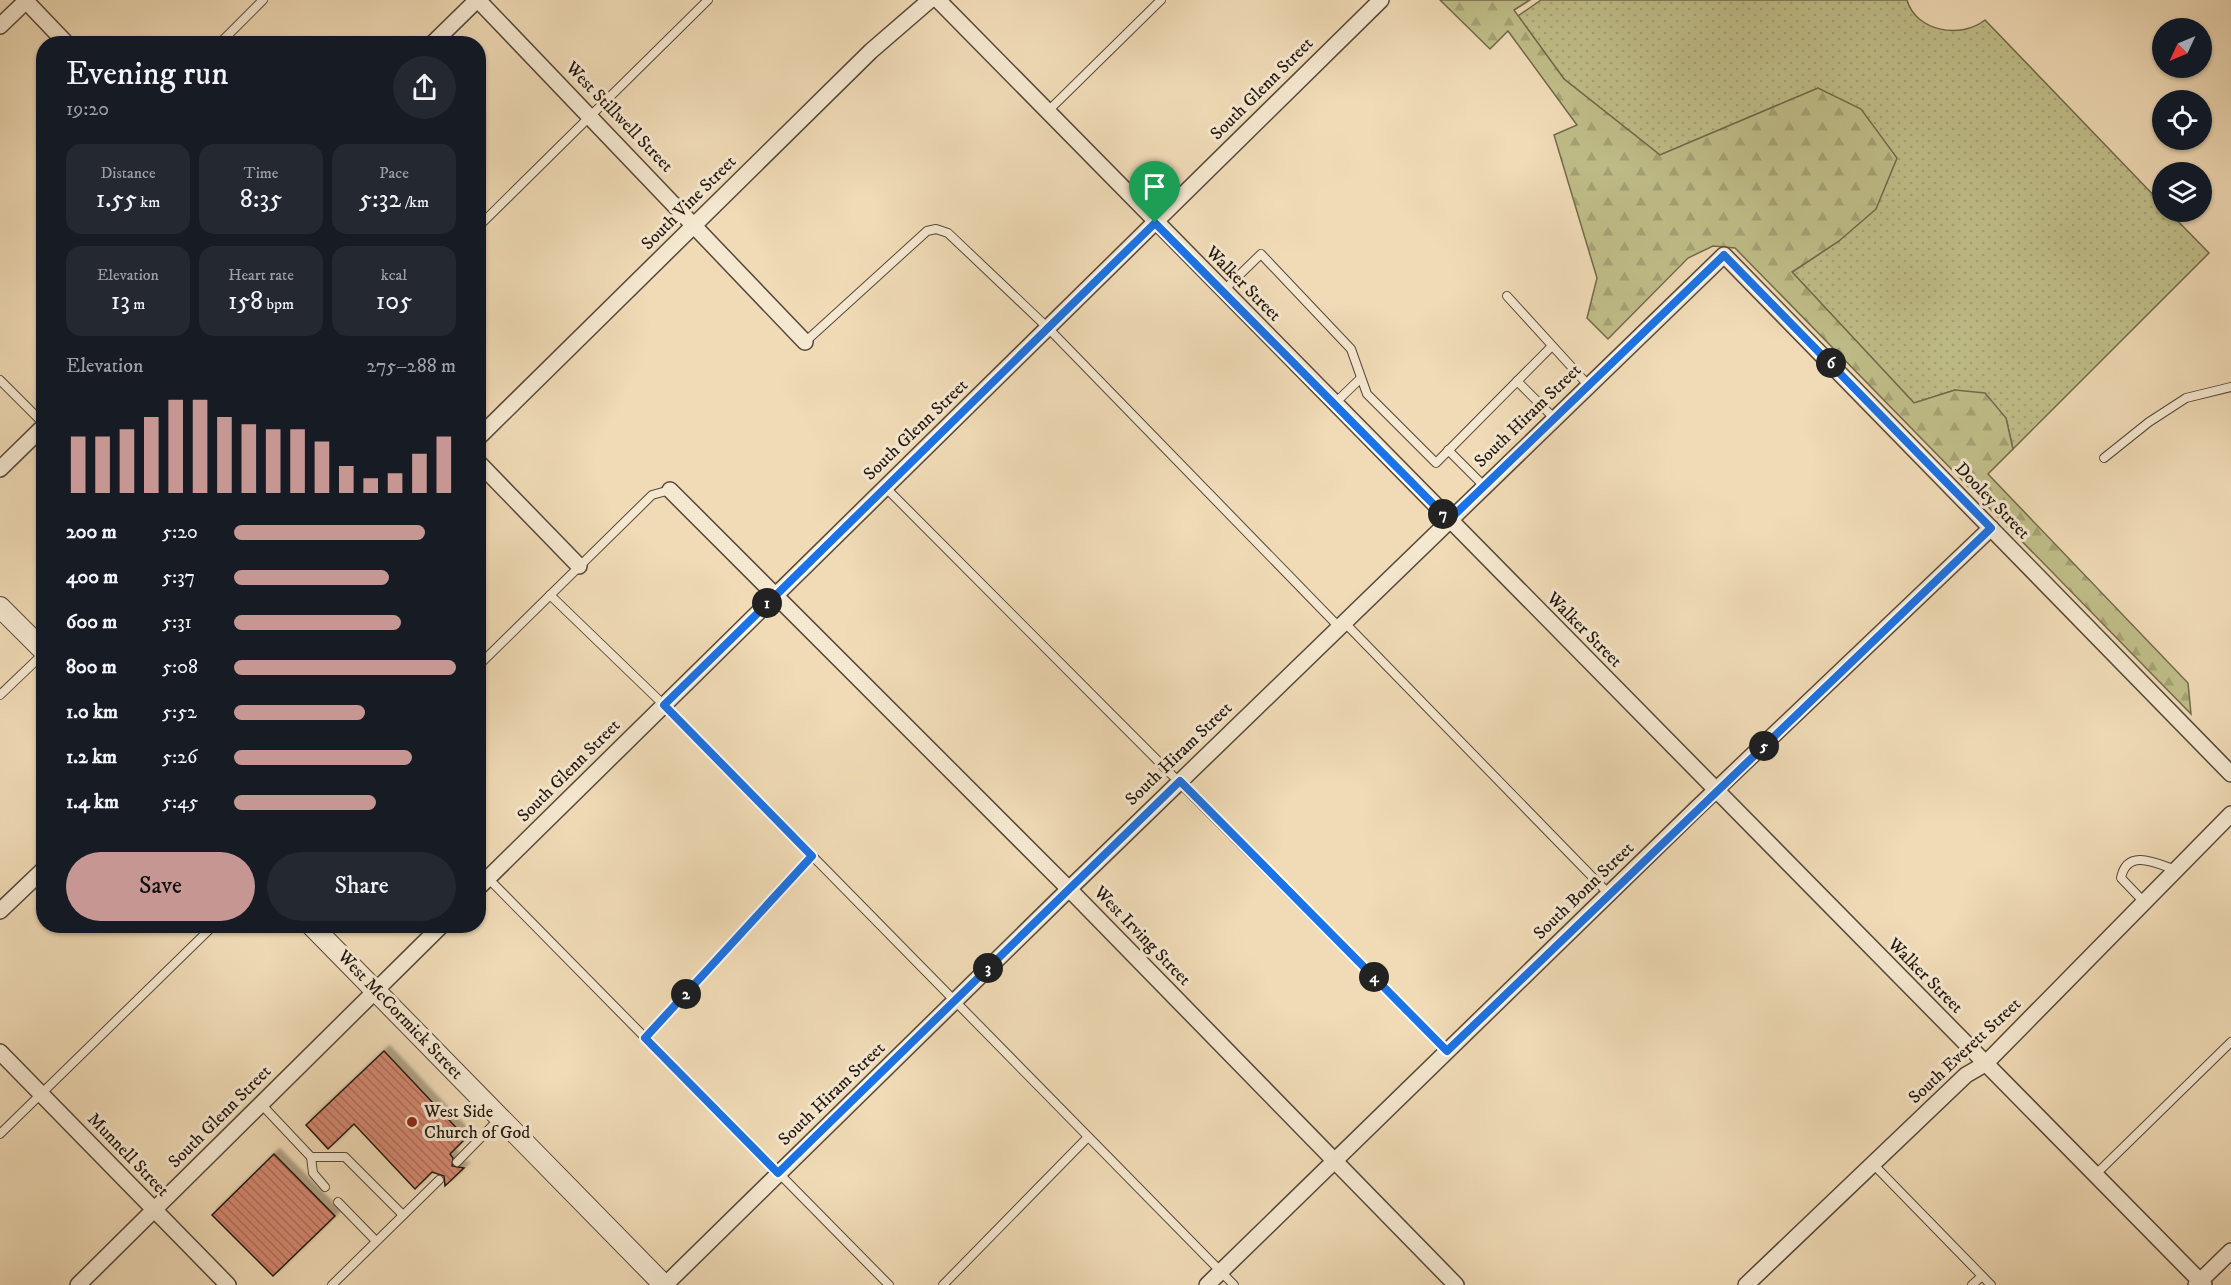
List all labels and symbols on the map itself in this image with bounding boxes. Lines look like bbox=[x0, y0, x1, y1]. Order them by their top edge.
north arrow bbox=[2152, 18, 2212, 78]
street label: South Glenn Street bbox=[1206, 33, 1318, 145]
street label: West Stillwell Street bbox=[560, 56, 678, 177]
street label: South Vine Street bbox=[637, 151, 741, 255]
pin bbox=[1129, 161, 1180, 223]
street label: Walker Street bbox=[1200, 241, 1286, 327]
pin: 6 bbox=[1816, 348, 1846, 378]
street label: South Hiram Street bbox=[1470, 359, 1586, 473]
street label: South Glenn Street bbox=[859, 374, 973, 485]
street label: Dooley Street bbox=[1950, 458, 2034, 544]
pin: 7 bbox=[1428, 499, 1458, 529]
street label: Walker Street bbox=[1541, 587, 1627, 673]
pin: 1 bbox=[752, 588, 782, 618]
street label: South Hiram Street bbox=[1121, 697, 1237, 811]
street label: South Glenn Street bbox=[513, 715, 625, 827]
pin: 5 bbox=[1749, 731, 1779, 761]
street label: South Bonn Street bbox=[1529, 837, 1639, 945]
street label: West Irving Street bbox=[1088, 881, 1195, 991]
street label: Walker Street bbox=[1882, 933, 1968, 1019]
street label: West McCormick Street bbox=[332, 945, 468, 1084]
pin: 3 bbox=[973, 953, 1003, 983]
pin: 4 bbox=[1359, 962, 1389, 992]
pin: 2 bbox=[671, 979, 701, 1009]
street label: South Everett Street bbox=[1904, 993, 2026, 1109]
street label: South Hiram Street bbox=[774, 1037, 890, 1151]
street label: South Glenn Street bbox=[164, 1061, 276, 1173]
place label: West Side Church of God bbox=[423, 1101, 530, 1144]
street label: Munnell Street bbox=[82, 1108, 174, 1202]
marker: West Side Church of God bbox=[405, 1115, 419, 1129]

